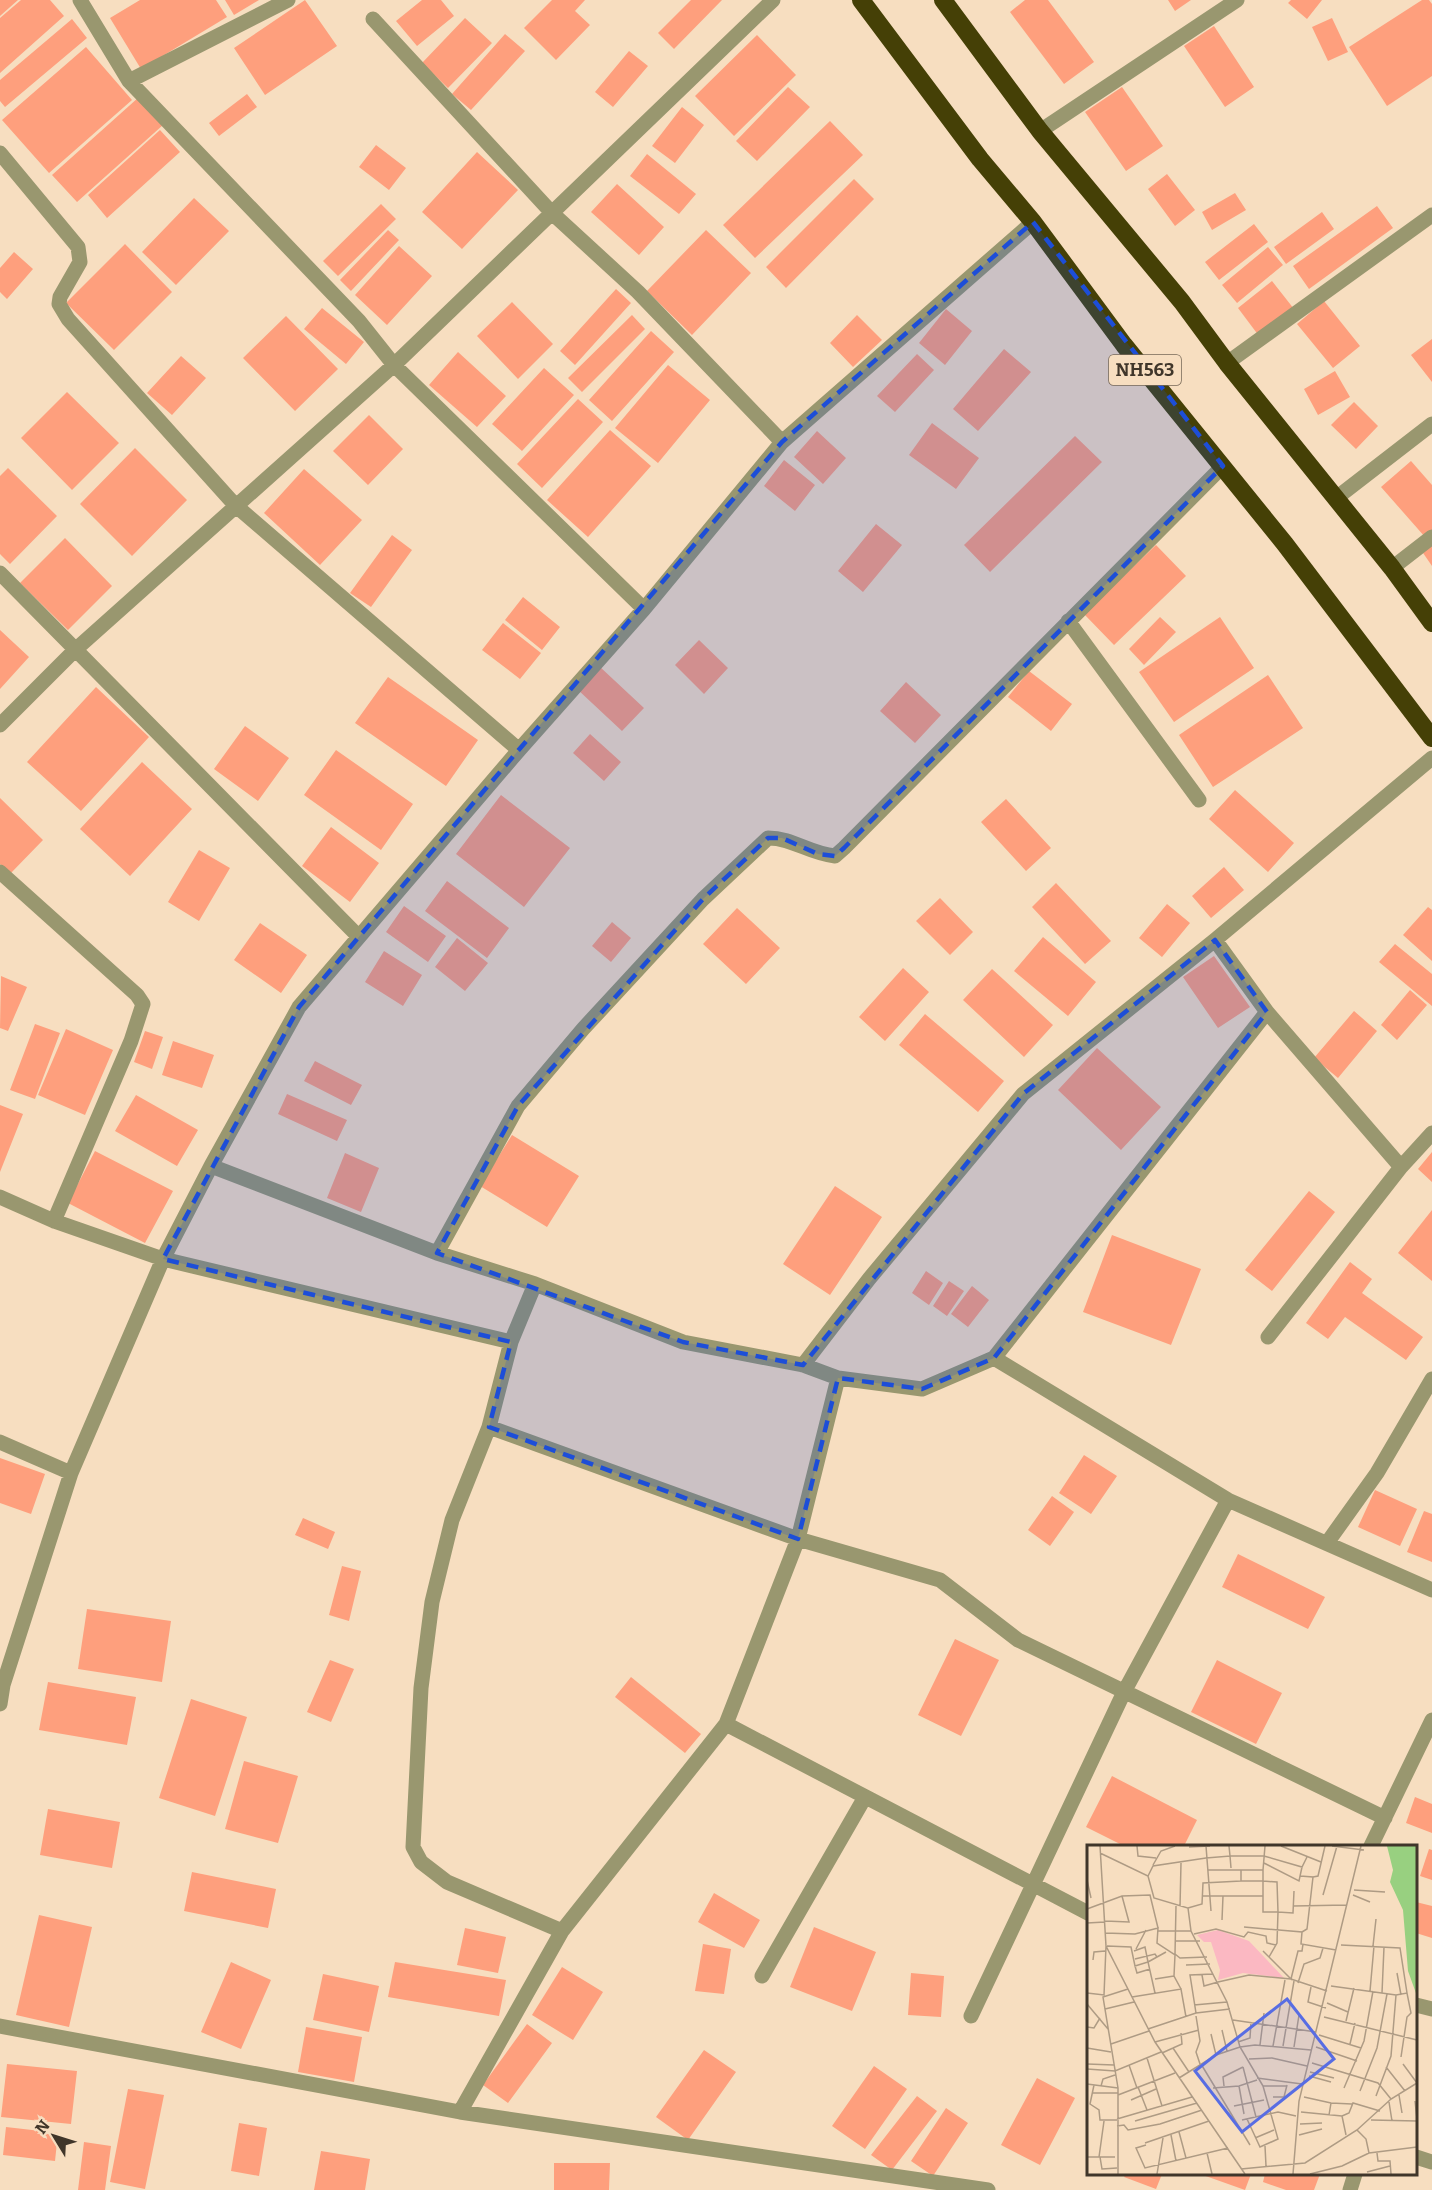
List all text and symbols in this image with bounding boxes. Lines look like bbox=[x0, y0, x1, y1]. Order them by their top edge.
road number: NH563 bbox=[1109, 355, 1181, 385]
inset map bbox=[1087, 1845, 1417, 2175]
north arrow bbox=[24, 2106, 84, 2166]
text: N bbox=[31, 2116, 54, 2138]

